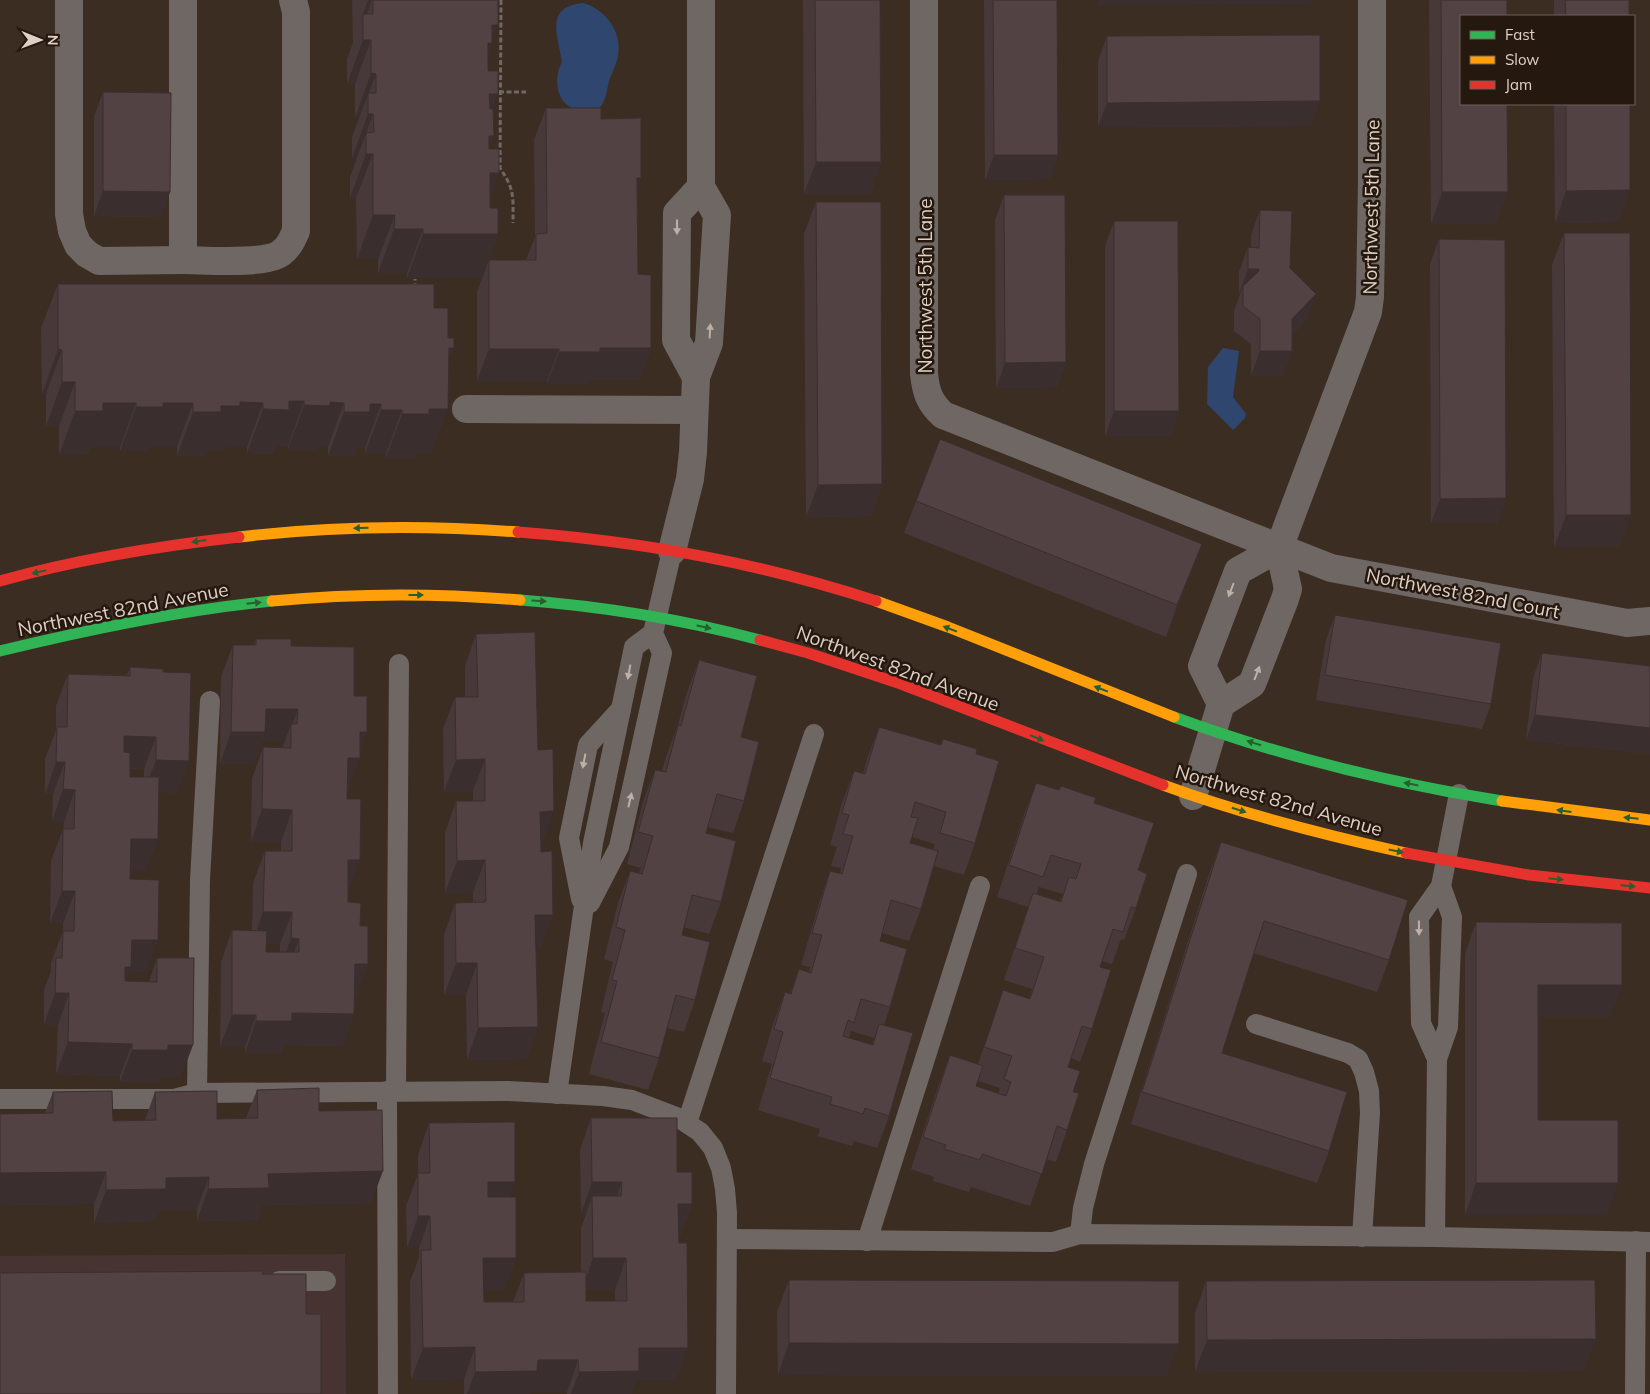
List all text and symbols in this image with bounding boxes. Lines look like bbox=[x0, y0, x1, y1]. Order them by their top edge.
north arrow bbox=[15, 15, 65, 65]
legend bbox=[1460, 15, 1635, 105]
text: Fast bbox=[1505, 25, 1535, 44]
text: N bbox=[44, 35, 62, 46]
text: Slow bbox=[1505, 50, 1539, 69]
text: Jam bbox=[1505, 75, 1532, 94]
street label: Northwest 5th Lane bbox=[1357, 119, 1385, 295]
street label: Northwest 5th Lane bbox=[913, 198, 937, 374]
one-way arrow bbox=[673, 219, 681, 235]
one-way arrow bbox=[706, 322, 714, 338]
one-way arrow bbox=[352, 524, 368, 532]
one-way arrow bbox=[190, 537, 206, 545]
street label: Northwest 82nd Court bbox=[1364, 562, 1562, 624]
one-way arrow bbox=[32, 568, 47, 576]
street label: Northwest 82nd Avenue bbox=[16, 577, 230, 641]
one-way arrow bbox=[1227, 582, 1235, 597]
one-way arrow bbox=[408, 591, 424, 599]
one-way arrow bbox=[532, 597, 548, 605]
one-way arrow bbox=[246, 599, 262, 607]
street label: Northwest 82nd Avenue bbox=[793, 620, 1003, 716]
one-way arrow bbox=[697, 623, 712, 631]
one-way arrow bbox=[942, 625, 957, 633]
one-way arrow bbox=[625, 664, 633, 679]
one-way arrow bbox=[1253, 665, 1261, 680]
one-way arrow bbox=[1093, 685, 1108, 693]
one-way arrow bbox=[1030, 734, 1044, 742]
one-way arrow bbox=[1247, 739, 1262, 747]
one-way arrow bbox=[580, 753, 588, 769]
street label: Northwest 82nd Avenue bbox=[1173, 759, 1385, 841]
one-way arrow bbox=[1403, 780, 1419, 788]
one-way arrow bbox=[626, 791, 634, 807]
one-way arrow bbox=[1556, 806, 1572, 814]
one-way arrow bbox=[1232, 807, 1247, 815]
one-way arrow bbox=[1623, 814, 1639, 822]
one-way arrow bbox=[1389, 847, 1404, 855]
one-way arrow bbox=[1549, 875, 1565, 883]
one-way arrow bbox=[1620, 883, 1636, 891]
one-way arrow bbox=[1416, 920, 1424, 936]

